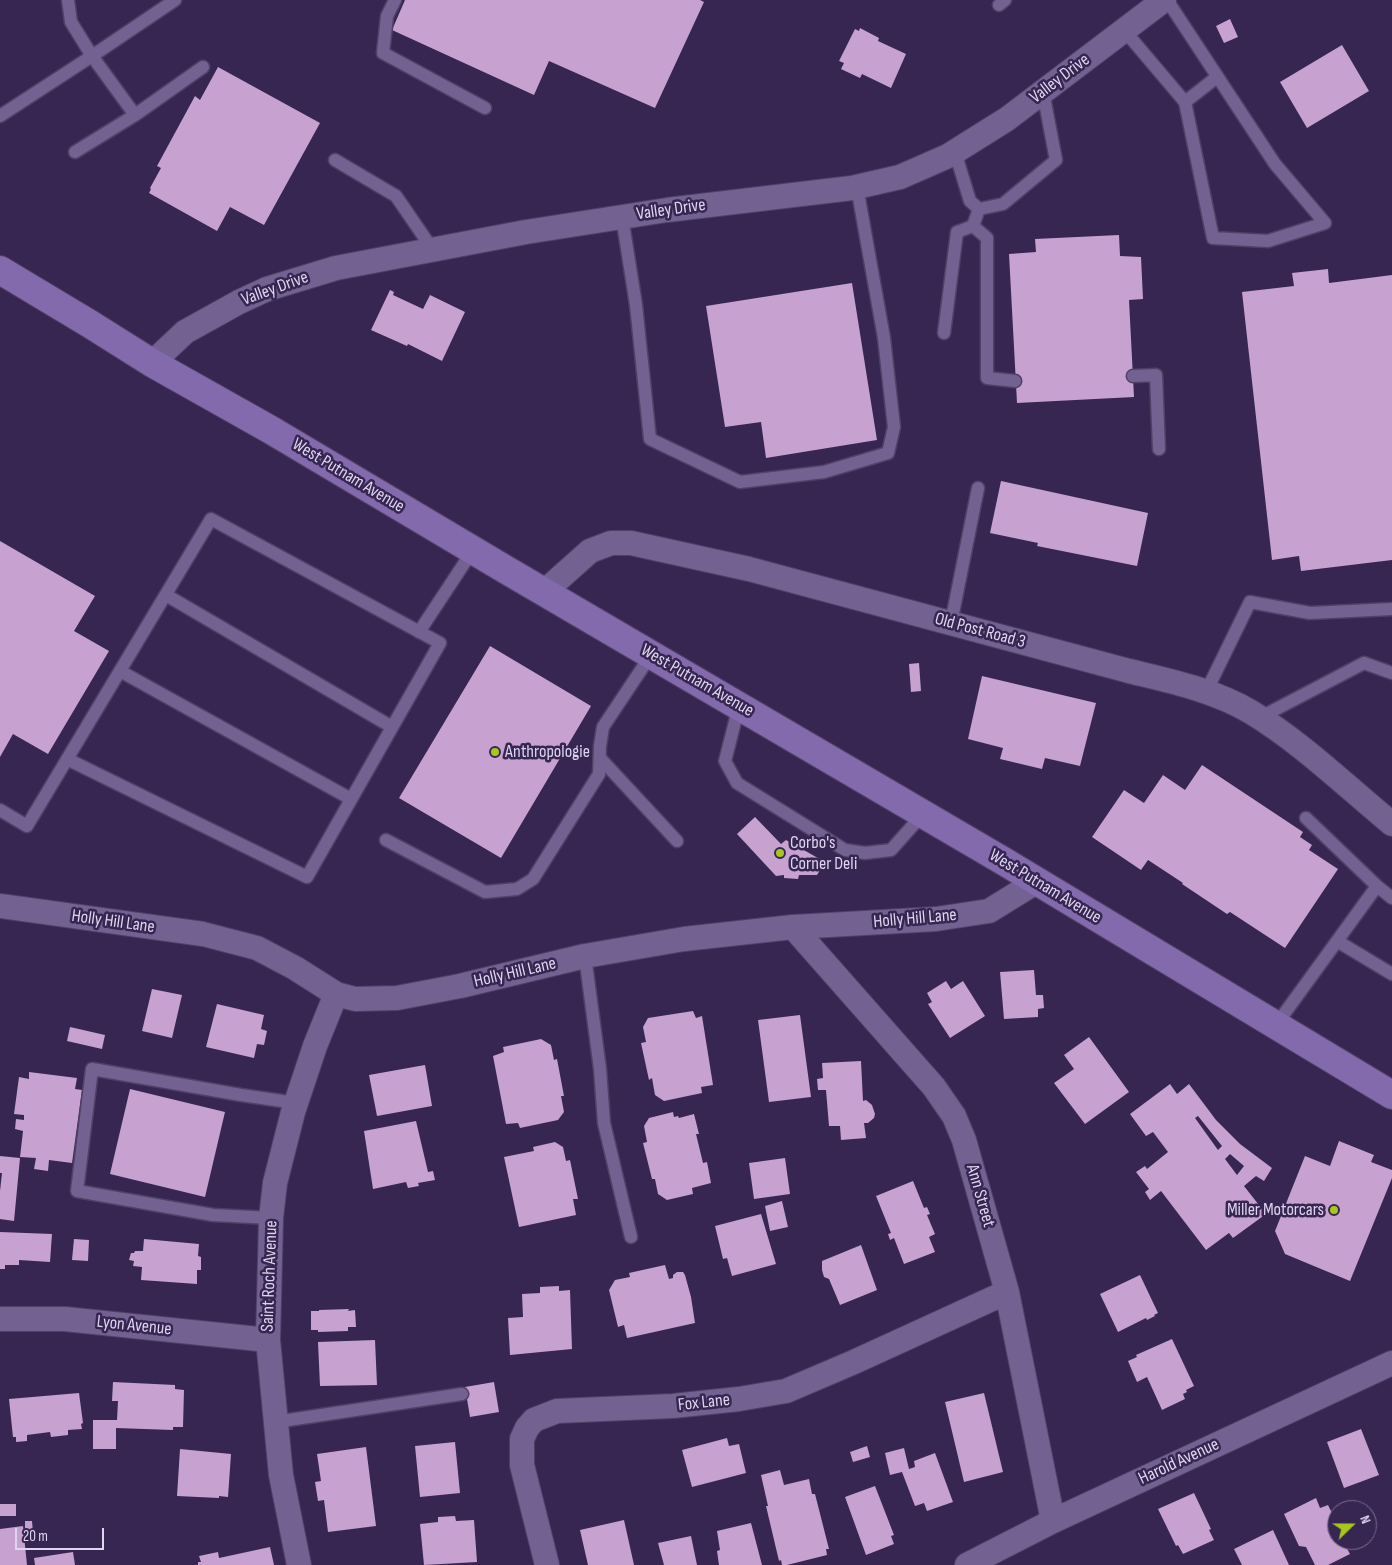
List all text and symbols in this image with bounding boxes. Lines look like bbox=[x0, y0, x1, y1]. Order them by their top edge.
street label: Valley Drive bbox=[1026, 49, 1094, 109]
street label: Valley Drive bbox=[635, 194, 707, 226]
street label: Valley Drive bbox=[239, 267, 311, 311]
street label: West Putnam Avenue bbox=[288, 434, 408, 518]
street label: Old Post Road 3 bbox=[932, 609, 1028, 653]
street label: West Putnam Avenue bbox=[637, 640, 757, 722]
place label: Anthropologie bbox=[505, 741, 590, 763]
marker: Anthropologie bbox=[489, 746, 501, 758]
place label: Corbo's Corner Deli bbox=[790, 832, 857, 874]
street label: West Putnam Avenue bbox=[985, 845, 1105, 929]
marker: Corbo's Corner Deli bbox=[774, 847, 786, 859]
street label: Holly Hill Lane bbox=[70, 905, 156, 939]
street label: Holly Hill Lane bbox=[872, 905, 958, 933]
street label: Holly Hill Lane bbox=[472, 953, 558, 993]
street label: Ann Street bbox=[961, 1162, 999, 1230]
place label: Miller Motorcars bbox=[1227, 1199, 1324, 1221]
marker: Miller Motorcars bbox=[1328, 1204, 1340, 1216]
street label: Saint Roch Avenue bbox=[257, 1220, 283, 1332]
street label: Lyon Avenue bbox=[96, 1311, 172, 1341]
street label: Fox Lane bbox=[677, 1390, 731, 1416]
street label: Harold Avenue bbox=[1135, 1434, 1223, 1490]
north arrow bbox=[1327, 1500, 1377, 1550]
text: N bbox=[1356, 1513, 1375, 1526]
scale bar bbox=[18, 1518, 106, 1550]
text: 20 m bbox=[23, 1527, 48, 1546]

